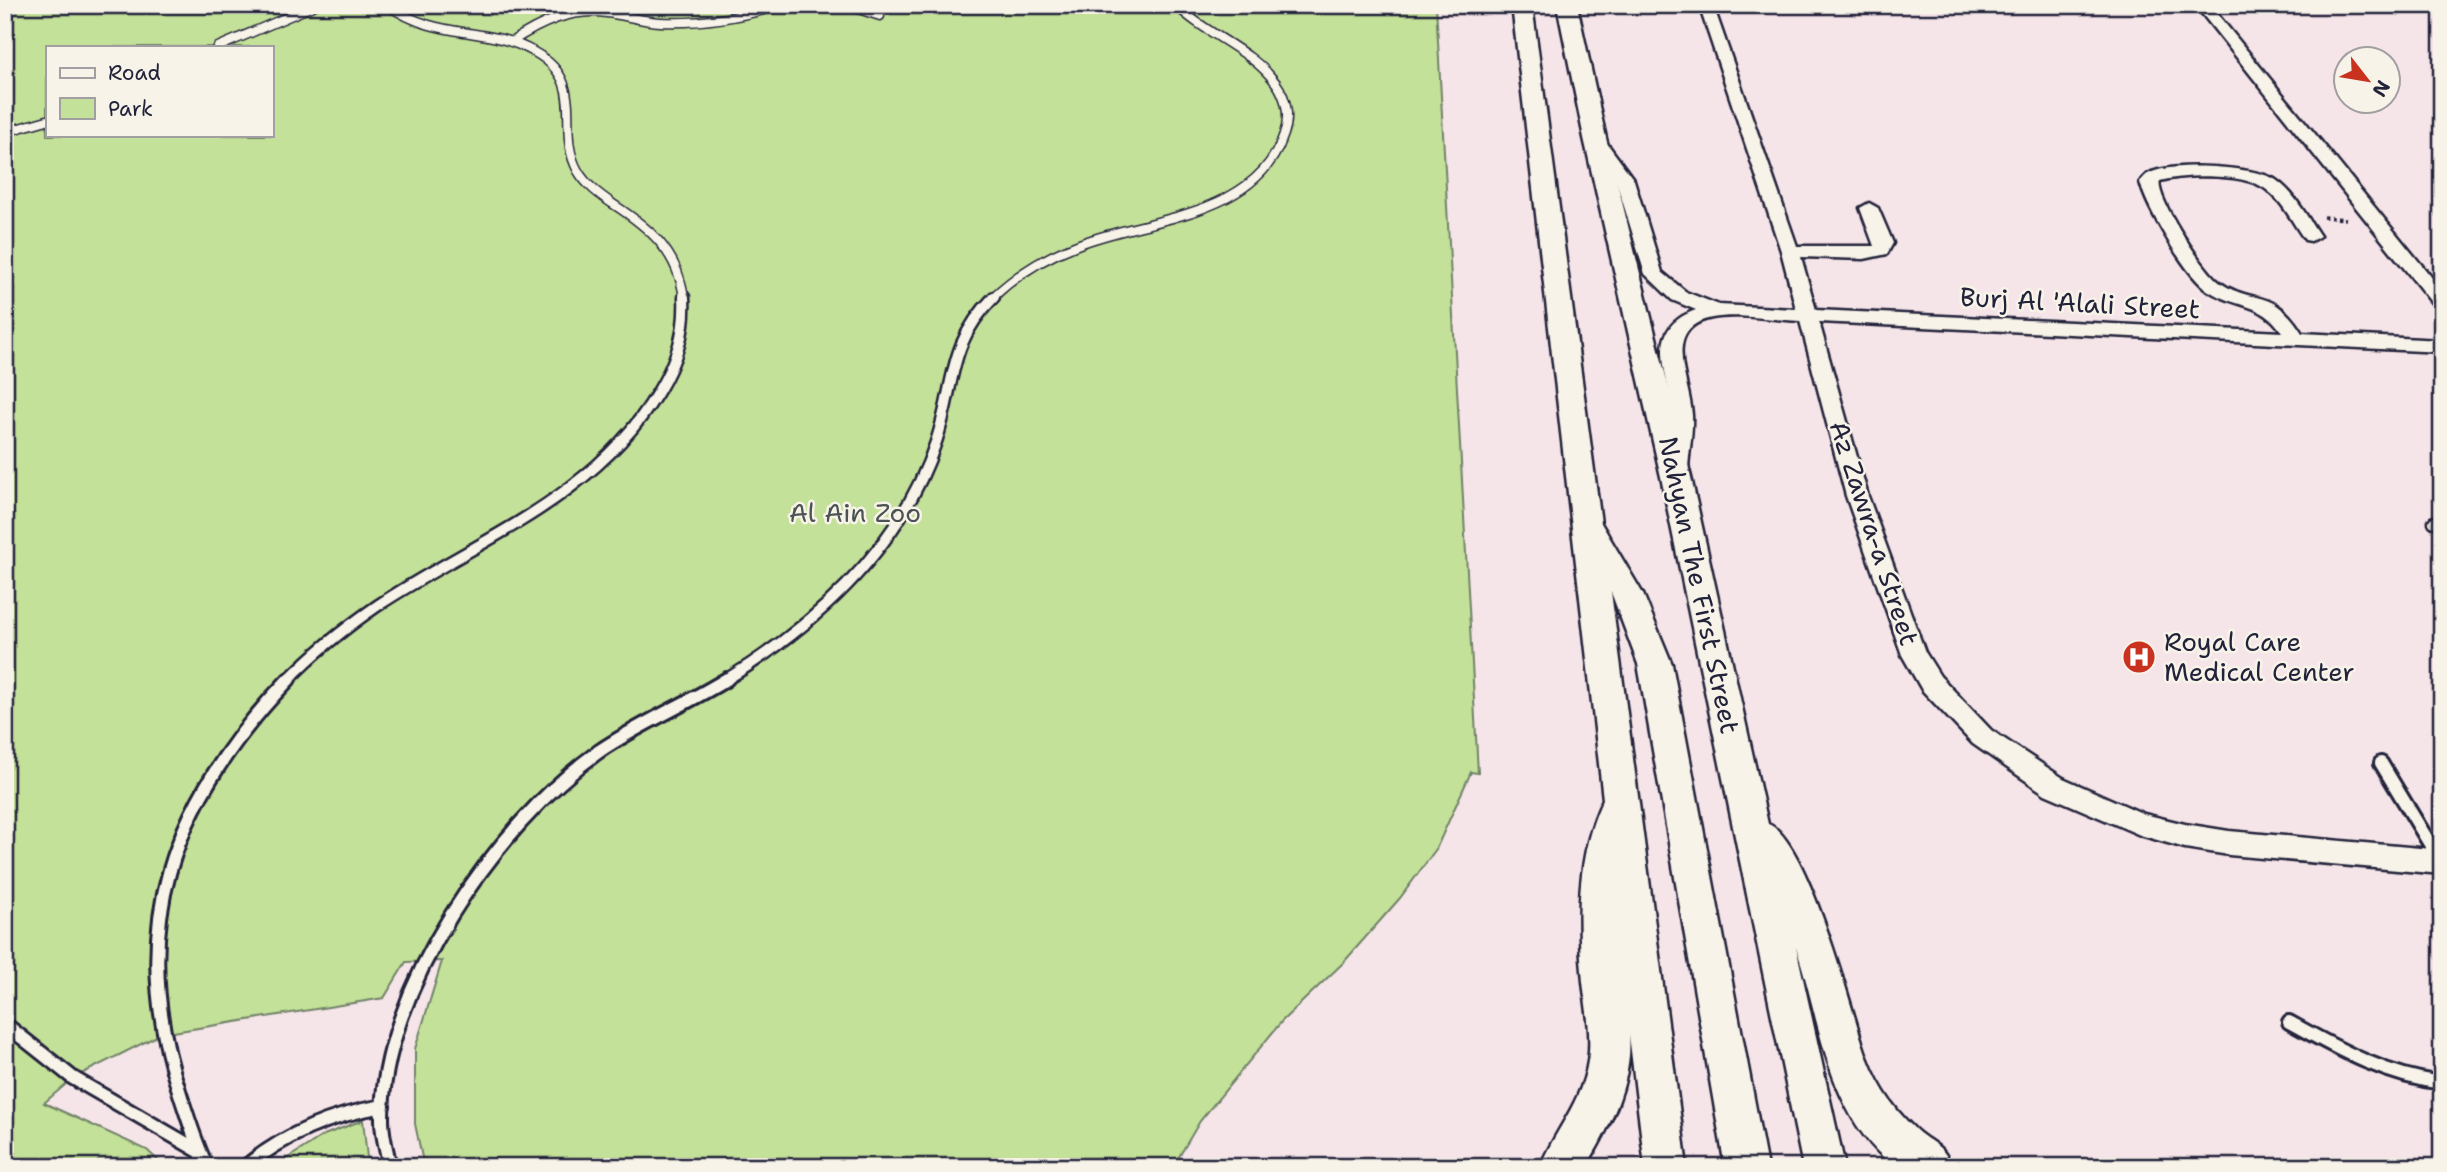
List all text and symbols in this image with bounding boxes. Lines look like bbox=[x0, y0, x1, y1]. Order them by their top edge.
legend bbox=[46, 46, 273, 136]
north arrow bbox=[2332, 46, 2402, 116]
text: Road bbox=[108, 59, 161, 87]
text: N bbox=[2367, 76, 2396, 101]
text: Park bbox=[108, 95, 153, 123]
street label: Burj Al 'Alali Street bbox=[1959, 279, 2201, 326]
street label: Az Zawra-a Street bbox=[1822, 416, 1927, 650]
street label: Nahyan The First Street bbox=[1651, 433, 1748, 737]
park label: Al Ain Zoo bbox=[789, 495, 921, 530]
place label: Royal Care Medical Center bbox=[2164, 624, 2355, 689]
hospital icon: Royal Care Medical Center bbox=[2120, 638, 2158, 676]

